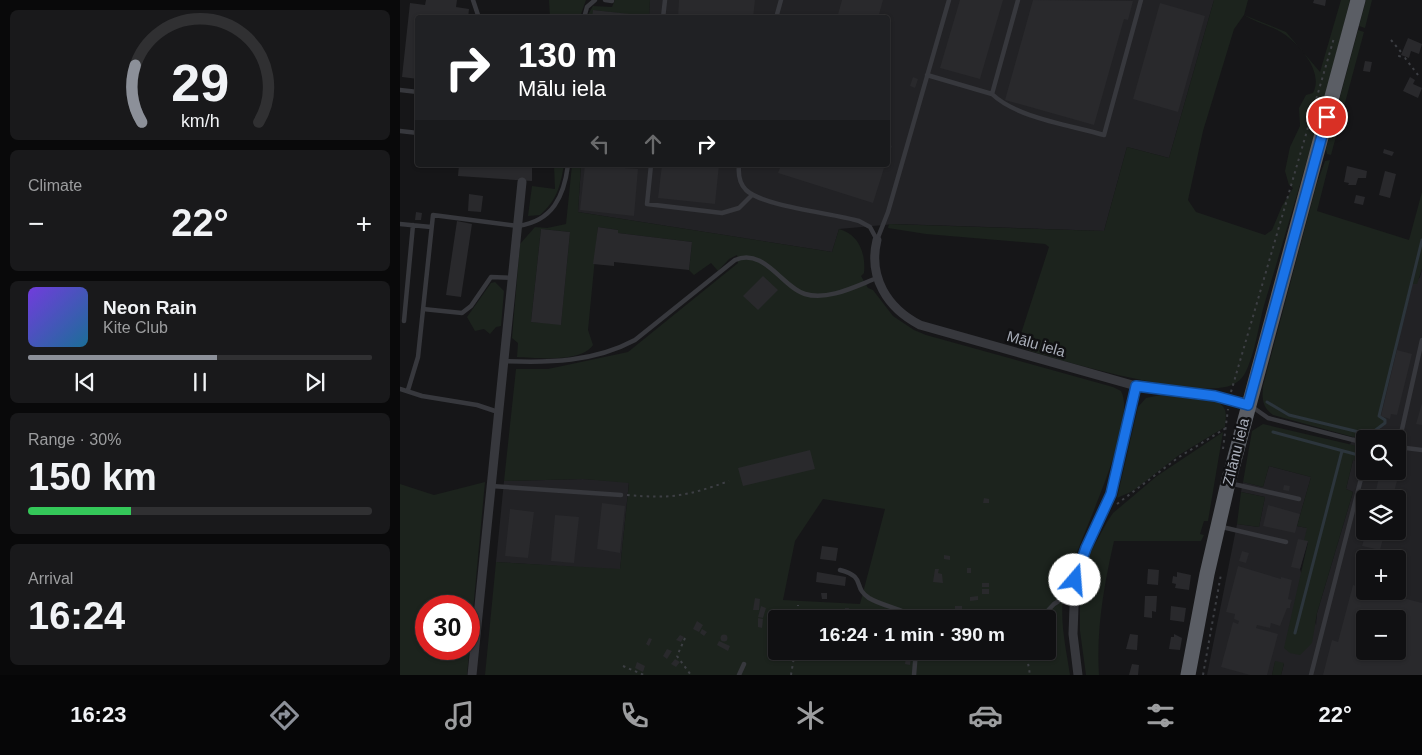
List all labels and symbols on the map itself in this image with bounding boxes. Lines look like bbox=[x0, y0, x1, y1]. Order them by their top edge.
pin bbox=[1306, 96, 1348, 138]
street label: Mālu iela bbox=[1005, 327, 1068, 360]
street label: Zīlānu iela bbox=[1219, 416, 1252, 488]
position arrow bbox=[1048, 553, 1100, 605]
speed limit sign: 30 bbox=[415, 595, 480, 660]

